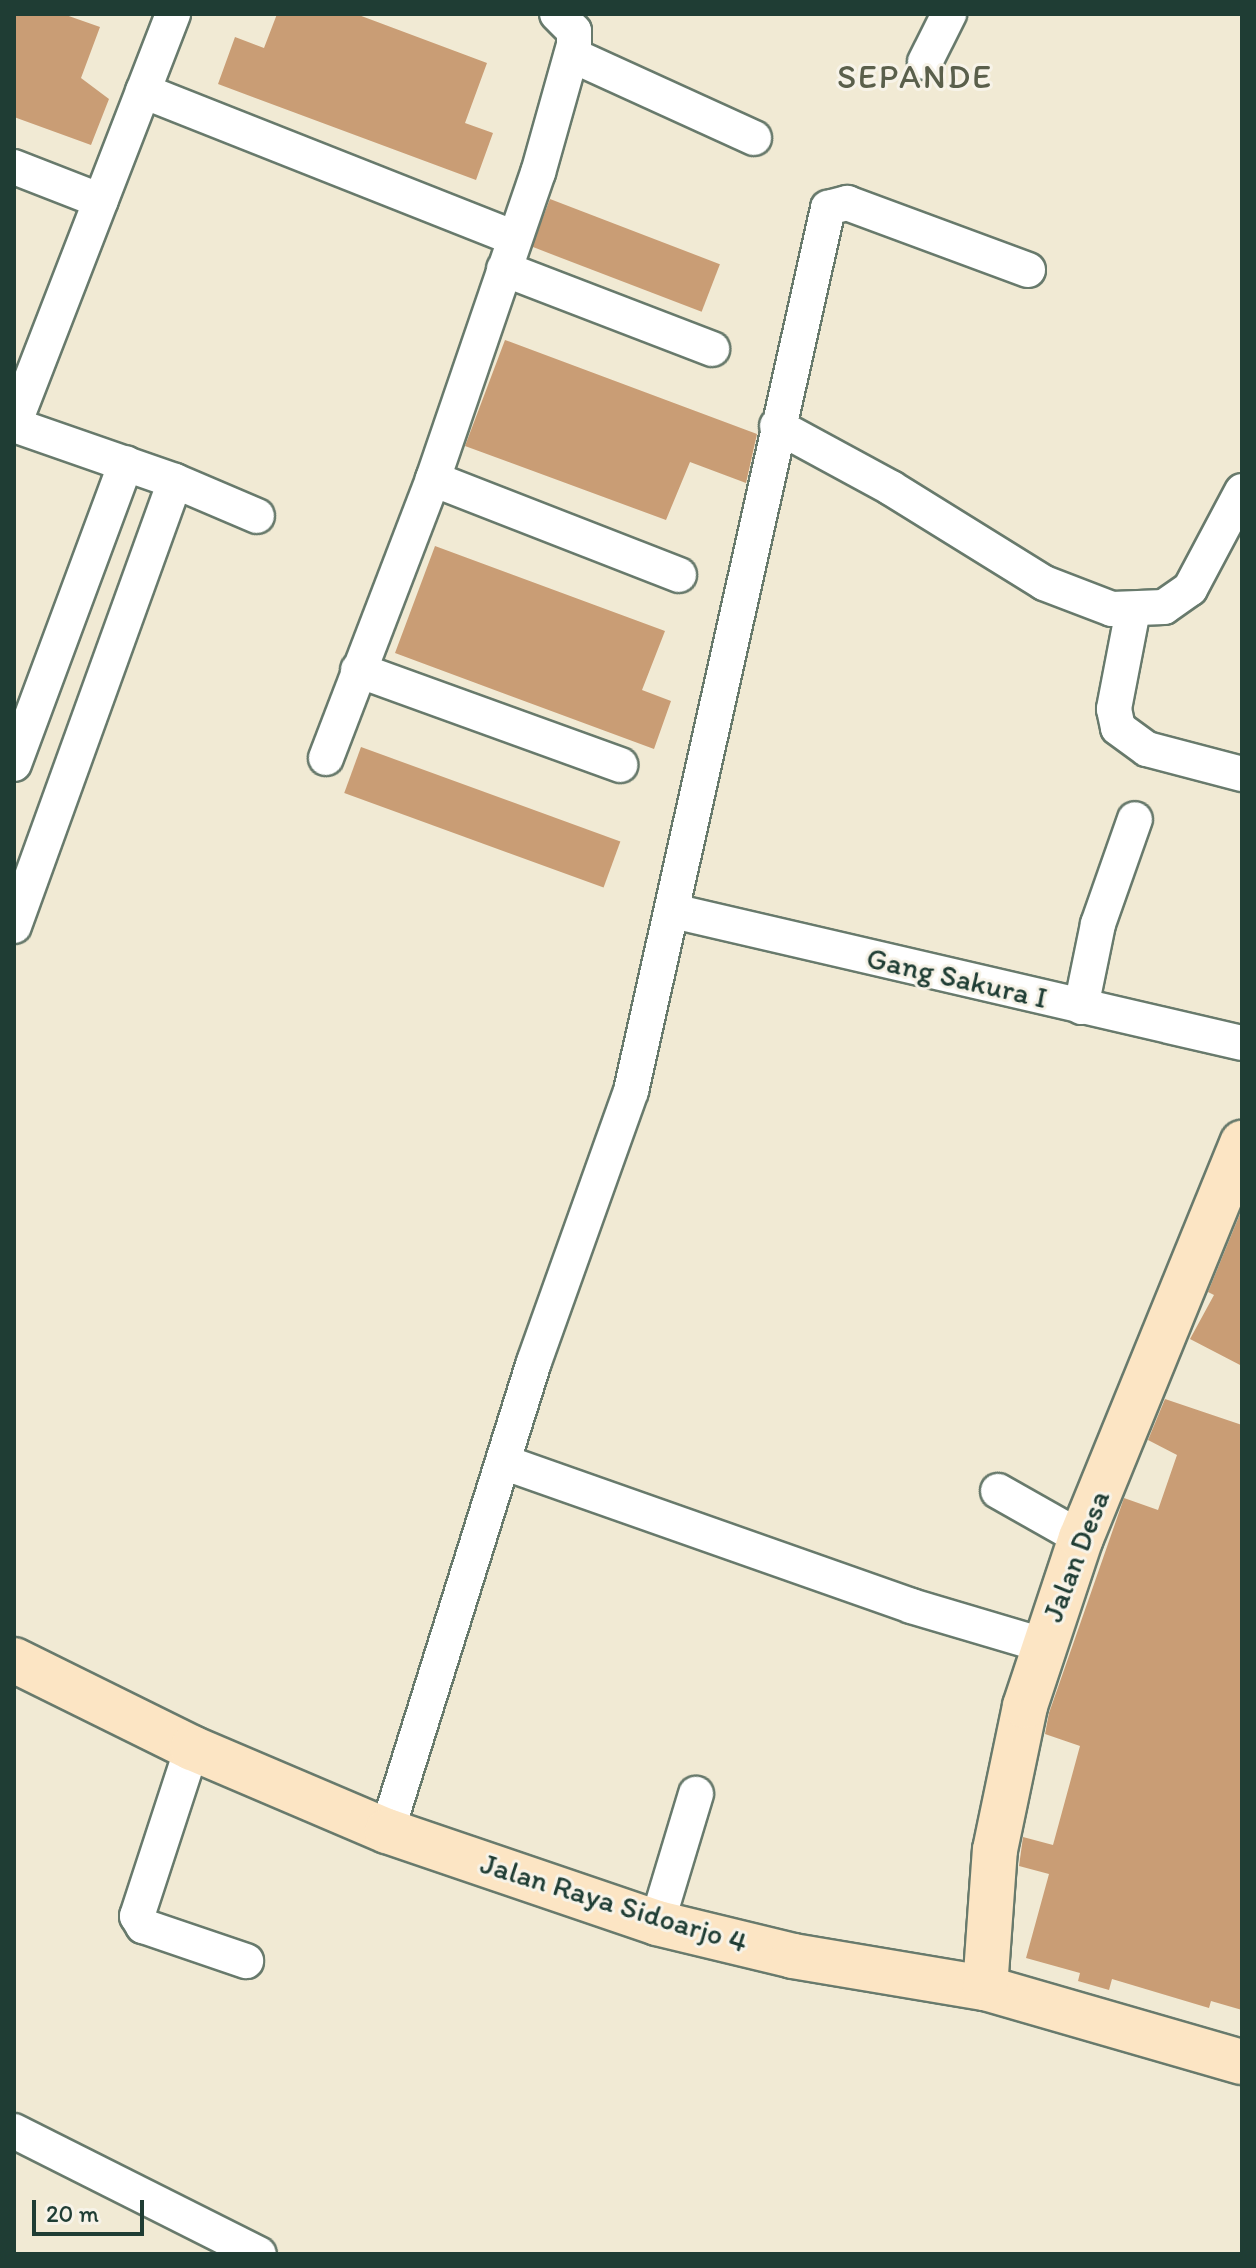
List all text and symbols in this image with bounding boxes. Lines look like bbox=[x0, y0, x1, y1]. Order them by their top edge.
district label: SEPANDE bbox=[836, 57, 994, 97]
street label: Gang Sakura I bbox=[863, 940, 1051, 1016]
street label: Jalan Desa bbox=[1034, 1485, 1118, 1627]
street label: Jalan Raya Sidoarjo 4 bbox=[477, 1846, 751, 1960]
scale bar bbox=[36, 2184, 148, 2234]
text: 20 m bbox=[46, 2199, 99, 2228]

